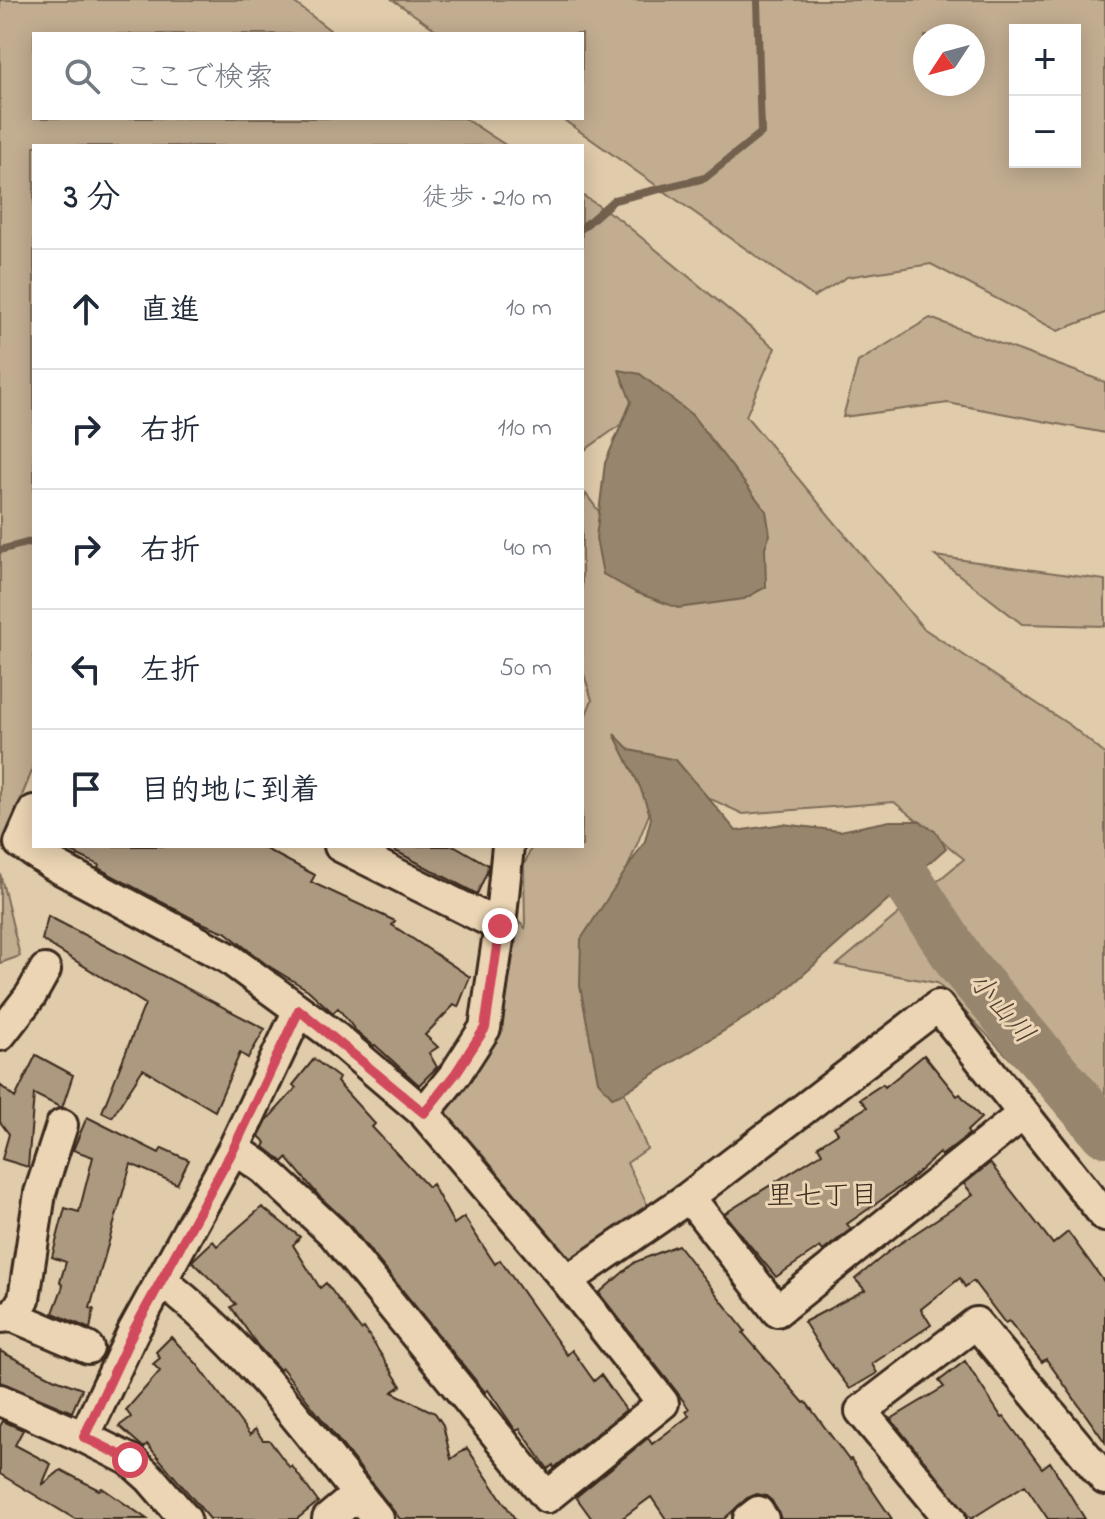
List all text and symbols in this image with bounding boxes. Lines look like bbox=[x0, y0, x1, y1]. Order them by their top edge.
north arrow bbox=[913, 24, 985, 96]
map controls bbox=[1009, 24, 1081, 168]
button: + bbox=[1009, 24, 1081, 96]
search box bbox=[32, 32, 584, 120]
icon: search bbox=[60, 54, 104, 98]
text: ここで検索 bbox=[124, 57, 274, 101]
button: − bbox=[1009, 96, 1081, 168]
text: 3 分 bbox=[64, 174, 121, 224]
text: 徒歩 · 210 m bbox=[422, 180, 552, 218]
icon: ahead bbox=[64, 287, 108, 331]
text: 直進 bbox=[140, 290, 200, 334]
text: 10 m bbox=[506, 290, 552, 328]
icon: right bbox=[64, 407, 108, 451]
text: 右折 bbox=[140, 410, 200, 454]
text: 110 m bbox=[498, 410, 552, 448]
icon: right bbox=[64, 527, 108, 571]
text: 右折 bbox=[140, 530, 200, 574]
text: 40 m bbox=[503, 530, 552, 568]
icon: left bbox=[64, 647, 108, 691]
text: 左折 bbox=[140, 650, 200, 694]
text: 50 m bbox=[499, 650, 552, 688]
icon: arrive bbox=[64, 767, 108, 811]
text: 目的地に到着 bbox=[140, 770, 320, 814]
route end bbox=[482, 908, 518, 944]
water label: 小山川 bbox=[957, 964, 1043, 1054]
district label: 里七丁目 bbox=[766, 1177, 878, 1218]
route start bbox=[112, 1442, 148, 1478]

